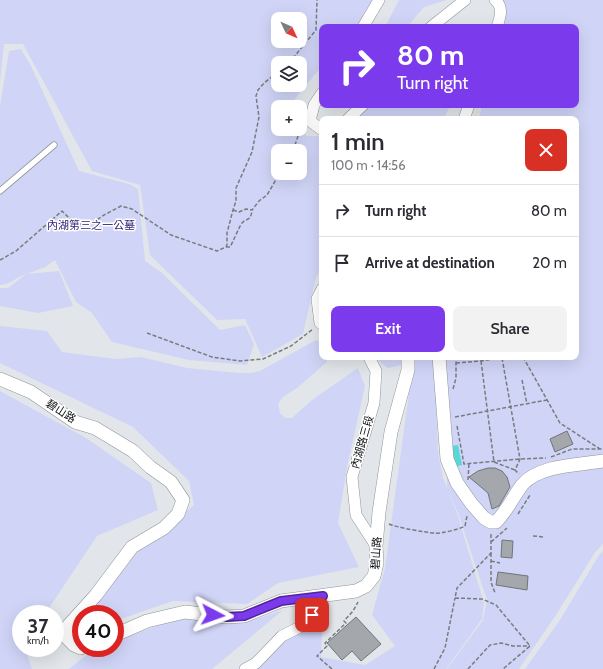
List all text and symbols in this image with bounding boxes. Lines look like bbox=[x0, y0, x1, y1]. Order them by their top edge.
north arrow bbox=[271, 12, 307, 48]
map controls bbox=[271, 12, 307, 180]
text: 80 m bbox=[397, 38, 464, 72]
icon: right bbox=[331, 40, 383, 92]
button: layers bbox=[271, 56, 307, 92]
text: Turn right bbox=[397, 72, 468, 94]
button: + bbox=[271, 100, 307, 136]
text: 1 min bbox=[331, 127, 385, 156]
button: close bbox=[525, 129, 567, 171]
button: − bbox=[271, 144, 307, 180]
text: 100 m · 14:56 bbox=[331, 157, 406, 173]
icon: right bbox=[331, 200, 353, 222]
text: Turn right bbox=[365, 202, 426, 220]
text: 80 m bbox=[531, 202, 567, 220]
park label: 內湖第三之一公墓 bbox=[47, 218, 135, 232]
icon: arrive bbox=[331, 252, 353, 274]
text: Arrive at destination bbox=[365, 254, 495, 272]
text: 20 m bbox=[532, 254, 567, 272]
button: Exit bbox=[331, 306, 445, 352]
button: Share bbox=[453, 306, 567, 352]
street label: 碧山路 bbox=[43, 396, 79, 426]
street label: 內湖路三段 bbox=[348, 414, 376, 470]
street label: 碧山路 bbox=[368, 536, 384, 570]
position arrow bbox=[192, 594, 234, 636]
pin bbox=[295, 598, 329, 632]
icon: arrive bbox=[301, 604, 323, 626]
speed limit sign: 40 bbox=[72, 605, 124, 657]
text: 37 bbox=[28, 614, 48, 638]
text: km/h bbox=[27, 634, 49, 647]

